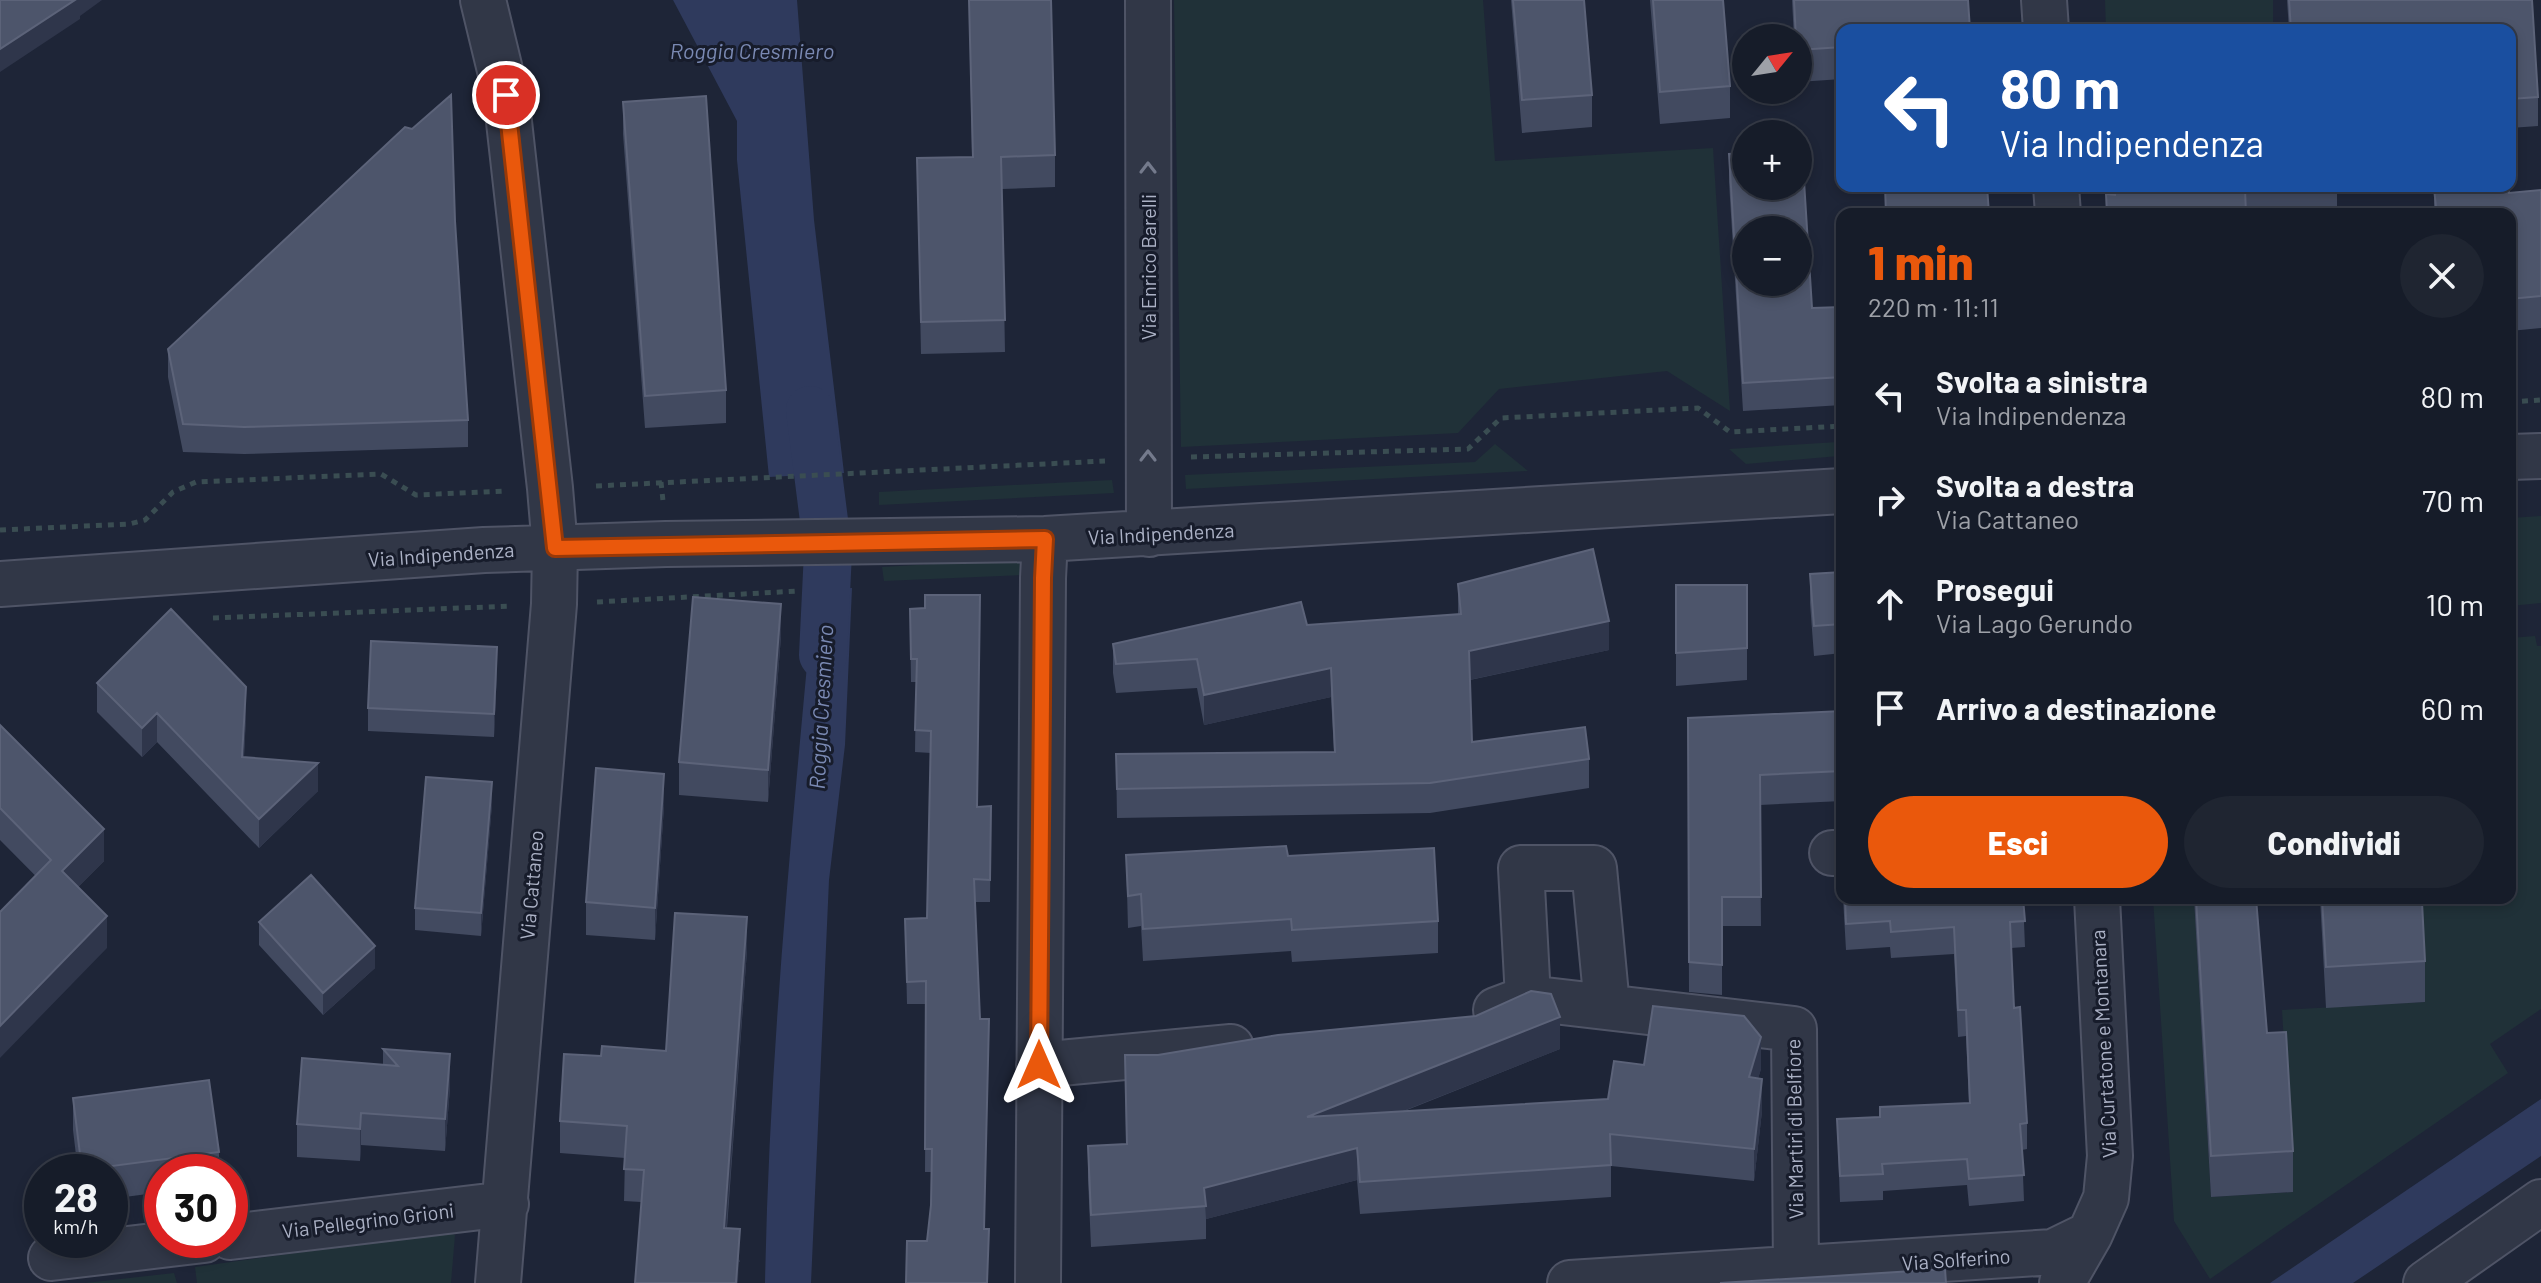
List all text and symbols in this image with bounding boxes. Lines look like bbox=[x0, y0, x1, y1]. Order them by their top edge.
north arrow bbox=[1732, 24, 1812, 104]
map controls bbox=[1732, 24, 1812, 296]
water label: Roggia Cresmiero bbox=[670, 37, 834, 63]
text: 80 m bbox=[2000, 53, 2120, 120]
icon: left bbox=[1868, 56, 1972, 160]
pin bbox=[472, 61, 540, 129]
icon: arrive bbox=[484, 73, 528, 117]
button: + bbox=[1732, 120, 1812, 200]
text: Via Indipendenza bbox=[2000, 121, 2264, 164]
one-way arrow bbox=[1139, 161, 1157, 174]
street label: Via Enrico Barelli bbox=[1136, 194, 1160, 340]
button: − bbox=[1732, 216, 1812, 296]
text: 1 min bbox=[1868, 232, 1974, 290]
button: close bbox=[2400, 234, 2484, 318]
text: 220 m · 11:11 bbox=[1868, 291, 1999, 322]
text: Svolta a sinistra bbox=[1936, 363, 2148, 399]
icon: left bbox=[1868, 374, 1912, 418]
text: 80 m bbox=[2421, 378, 2484, 414]
text: Via Indipendenza bbox=[1936, 399, 2127, 430]
one-way arrow bbox=[1139, 449, 1157, 462]
text: Svolta a destra bbox=[1936, 467, 2134, 503]
icon: right bbox=[1868, 478, 1912, 522]
text: 70 m bbox=[2422, 482, 2484, 518]
text: Via Cattaneo bbox=[1936, 503, 2079, 534]
street label: Via Indipendenza bbox=[1087, 517, 1235, 549]
street label: Via Indipendenza bbox=[367, 537, 515, 571]
text: Prosegui bbox=[1936, 571, 2054, 607]
icon: ahead bbox=[1868, 582, 1912, 626]
text: 10 m bbox=[2426, 586, 2484, 622]
text: Via Lago Gerundo bbox=[1936, 607, 2133, 638]
water label: Roggia Cresmiero bbox=[803, 624, 837, 790]
icon: arrive bbox=[1868, 686, 1912, 730]
text: Arrivo a destinazione bbox=[1936, 690, 2216, 726]
text: 60 m bbox=[2421, 690, 2484, 726]
button: Esci bbox=[1868, 796, 2168, 888]
button: Condividi bbox=[2184, 796, 2484, 888]
street label: Via Cattaneo bbox=[514, 829, 548, 941]
street label: Via Curtatone e Montanara bbox=[2085, 929, 2121, 1159]
position arrow bbox=[997, 1023, 1081, 1107]
street label: Via Martiri di Belfiore bbox=[1780, 1038, 1808, 1220]
speed limit sign: 30 bbox=[144, 1154, 248, 1258]
text: 28 bbox=[54, 1172, 98, 1220]
street label: Via Pellegrino Grioni bbox=[281, 1198, 455, 1242]
text: km/h bbox=[53, 1214, 99, 1238]
street label: Via Solferino bbox=[1901, 1243, 2011, 1275]

